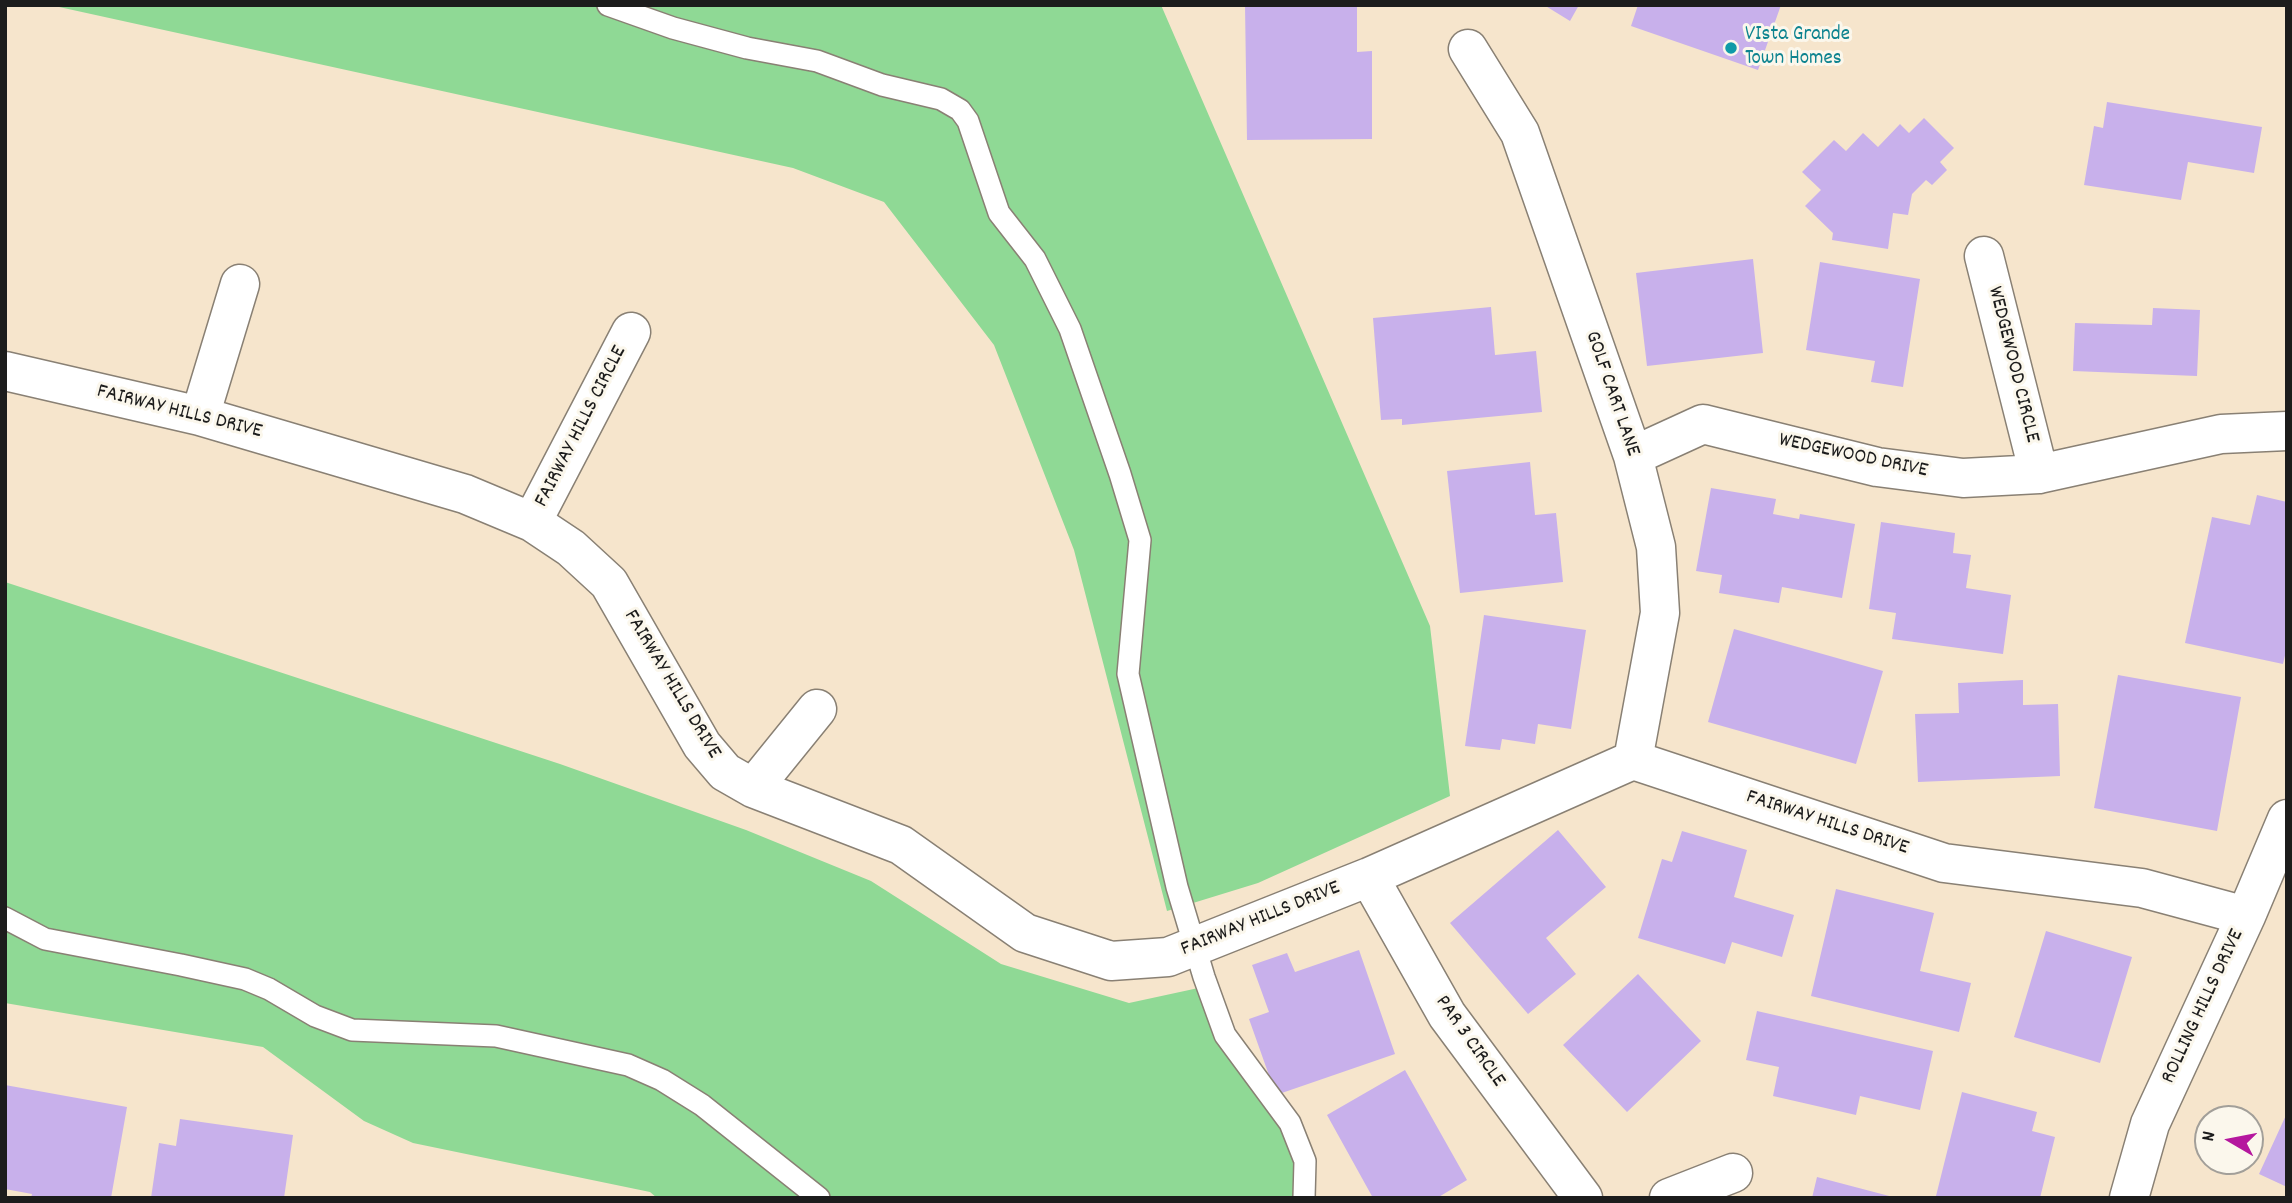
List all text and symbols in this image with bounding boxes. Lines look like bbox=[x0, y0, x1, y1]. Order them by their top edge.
place label: VIsta Grande Town Homes bbox=[1745, 23, 1850, 73]
marker: VIsta Grande Town Homes bbox=[1723, 40, 1739, 56]
street label: WEDGEWOOD CIRCLE bbox=[1980, 284, 2044, 446]
street label: GOLF CART LANE bbox=[1578, 328, 1644, 460]
street label: FAIRWAY HILLS CIRCLE bbox=[530, 342, 634, 512]
street label: FAIRWAY HILLS DRIVE bbox=[94, 380, 264, 446]
street label: WEDGEWOOD DRIVE bbox=[1776, 429, 1930, 485]
street label: FAIRWAY HILLS DRIVE bbox=[617, 606, 725, 764]
street label: FAIRWAY HILLS DRIVE bbox=[1743, 786, 1911, 862]
street label: FAIRWAY HILLS DRIVE bbox=[1178, 877, 1344, 963]
street label: ROLLING HILLS DRIVE bbox=[2157, 926, 2251, 1088]
street label: PAR 3 CIRCLE bbox=[1428, 991, 1510, 1093]
north arrow bbox=[2194, 1105, 2264, 1175]
text: N bbox=[2196, 1130, 2224, 1144]

